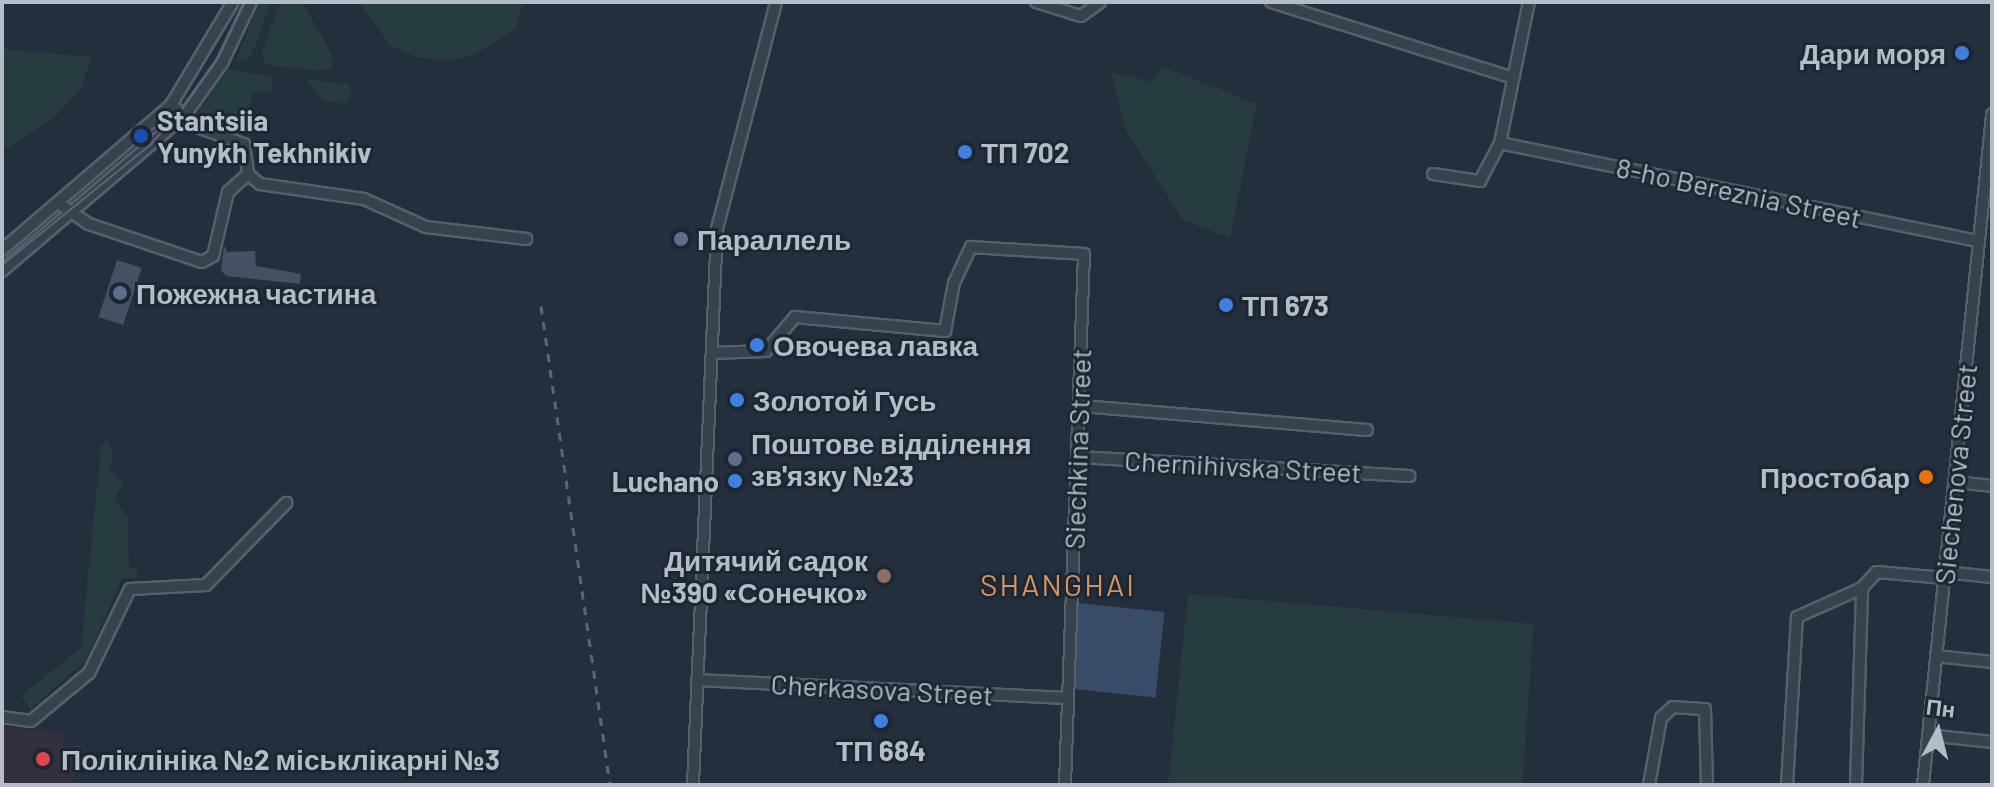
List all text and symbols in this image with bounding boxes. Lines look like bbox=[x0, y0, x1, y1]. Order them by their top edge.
place label: Дари моря bbox=[1800, 36, 1946, 70]
marker: Дари моря bbox=[1953, 44, 1971, 62]
place label: Stantsiia Yunykh Tekhnikiv bbox=[157, 103, 372, 169]
marker: Stantsiia Yunykh Tekhnikiv bbox=[132, 127, 150, 145]
place label: ТП 702 bbox=[981, 135, 1069, 169]
marker: ТП 702 bbox=[956, 143, 974, 161]
street label: 8-ho Bereznia Street bbox=[1613, 150, 1865, 234]
place label: Параллель bbox=[697, 222, 851, 256]
marker: Параллель bbox=[672, 230, 690, 248]
place label: Пожежна частина bbox=[136, 276, 376, 310]
marker: Пожежна частина bbox=[111, 284, 129, 302]
place label: ТП 673 bbox=[1242, 288, 1329, 322]
marker: ТП 673 bbox=[1217, 296, 1235, 314]
place label: Овочева лавка bbox=[773, 328, 978, 362]
marker: Овочева лавка bbox=[748, 336, 766, 354]
street label: Siechkina Street bbox=[1057, 348, 1097, 550]
street label: Siechenova Street bbox=[1927, 362, 1983, 586]
place label: Золотой Гусь bbox=[753, 383, 936, 417]
marker: Золотой Гусь bbox=[728, 391, 746, 409]
place label: Поштове відділення зв'язку №23 bbox=[751, 426, 1032, 492]
street label: Chernihivska Street bbox=[1124, 443, 1362, 489]
marker: Поштове відділення зв'язку №23 bbox=[726, 450, 744, 468]
place label: Простобар bbox=[1760, 460, 1910, 494]
place label: Luchano bbox=[612, 464, 719, 498]
marker: Простобар bbox=[1917, 468, 1935, 486]
marker: Luchano bbox=[726, 472, 744, 490]
place label: Дитячий садок №390 «Сонечко» bbox=[641, 543, 868, 609]
district label: SHANGHAI bbox=[980, 566, 1136, 602]
marker: Дитячий садок №390 «Сонечко» bbox=[875, 567, 893, 585]
street label: Cherkasova Street bbox=[770, 666, 994, 712]
north arrow bbox=[1898, 691, 1978, 771]
text: Пн bbox=[1925, 693, 1957, 722]
marker: ТП 684 bbox=[872, 712, 890, 730]
place label: ТП 684 bbox=[836, 733, 926, 767]
place label: Поліклініка №2 міськлікарні №3 bbox=[61, 742, 500, 776]
marker: Поліклініка №2 міськлікарні №3 bbox=[32, 748, 54, 770]

